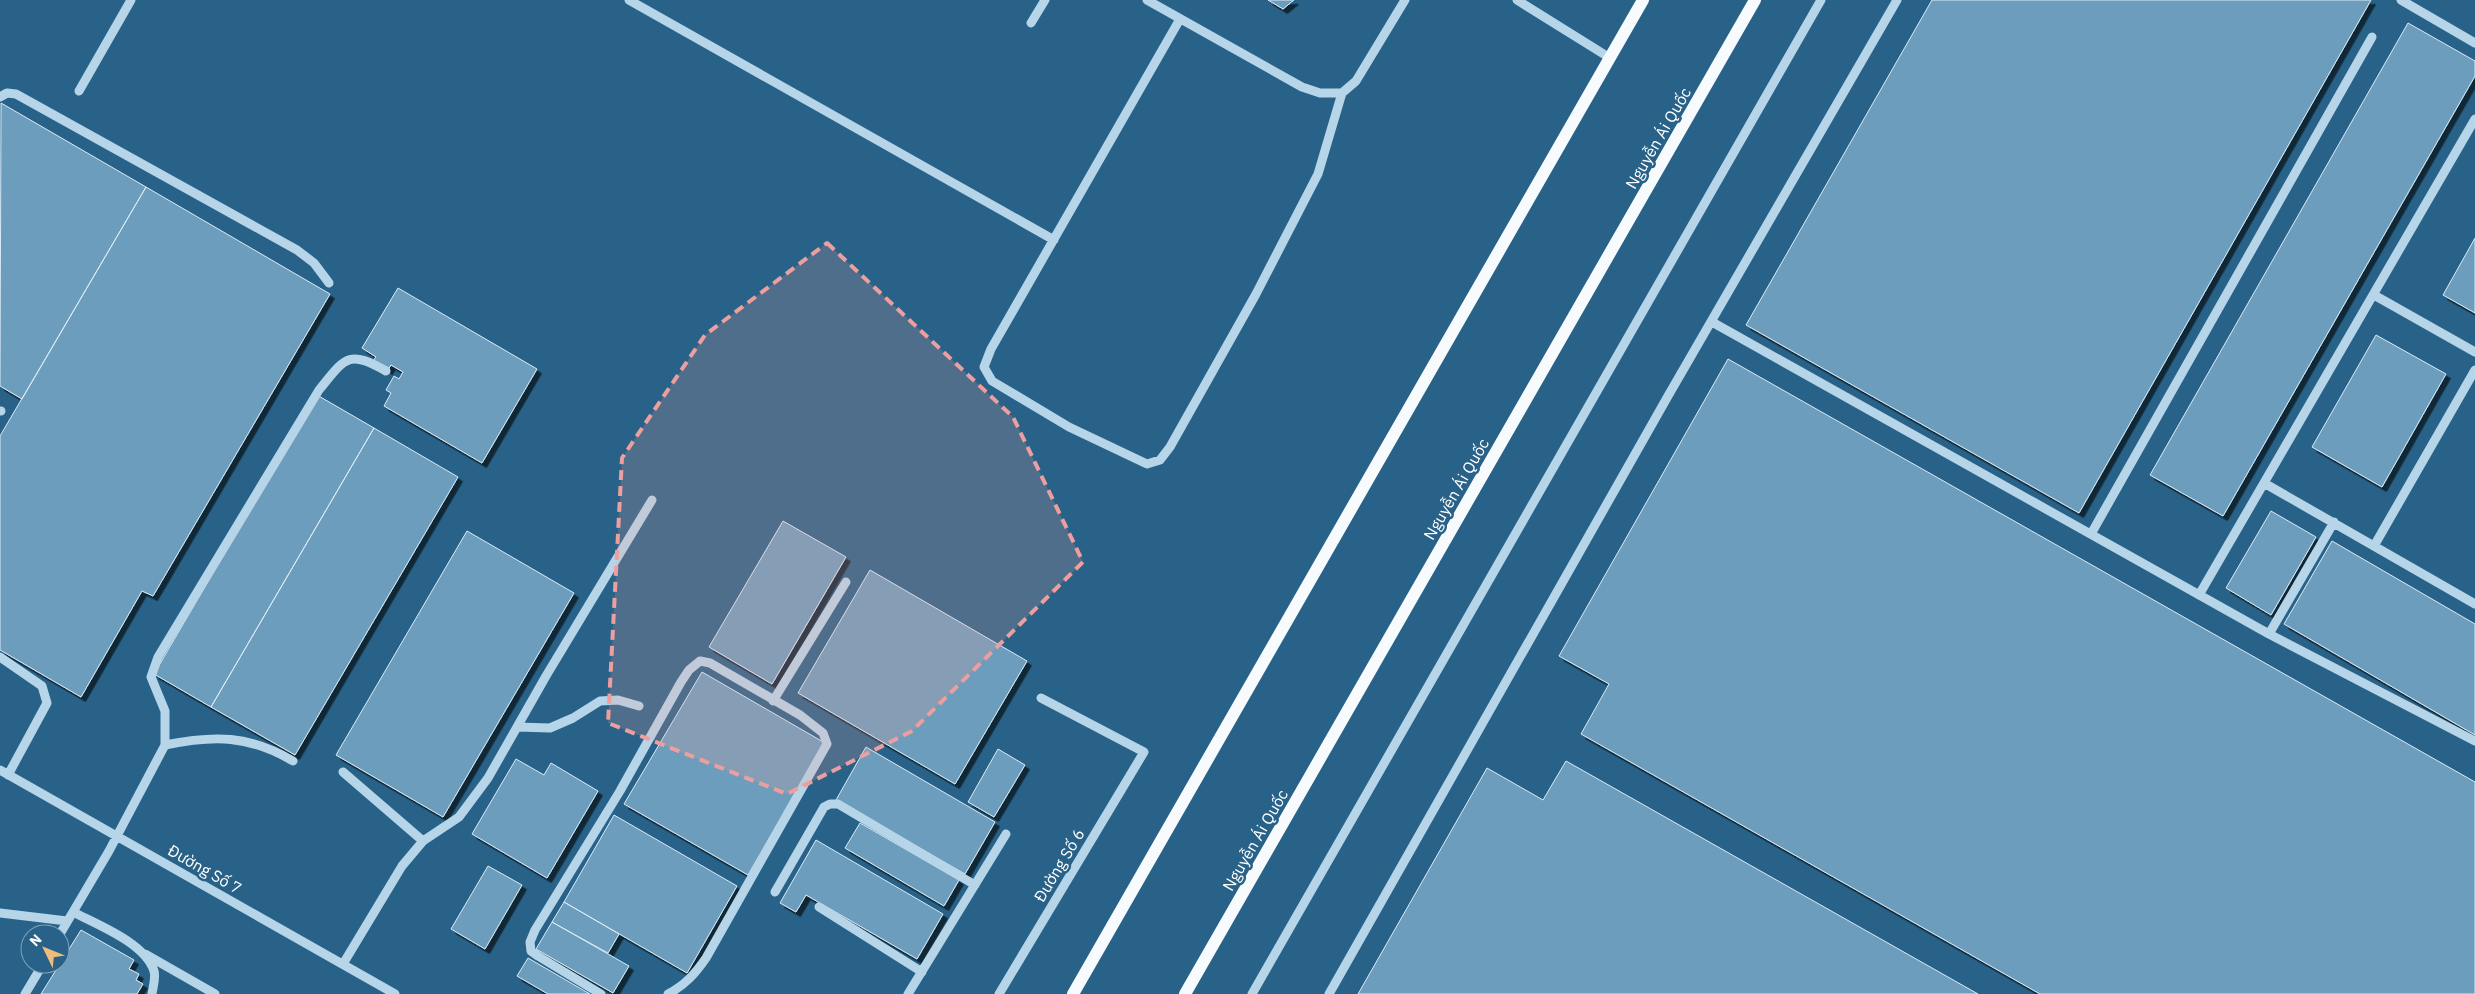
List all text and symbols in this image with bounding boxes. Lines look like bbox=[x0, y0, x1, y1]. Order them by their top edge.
street label: Nguyễn Ái Quốc bbox=[1620, 83, 1695, 192]
street label: Nguyễn Ái Quốc bbox=[1418, 434, 1493, 543]
street label: Nguyễn Ái Quốc bbox=[1217, 785, 1292, 894]
street label: Đường Số 6 bbox=[1029, 825, 1089, 905]
street label: Đường Số 7 bbox=[165, 840, 245, 898]
north arrow bbox=[20, 924, 70, 974]
text: N bbox=[25, 930, 46, 950]

